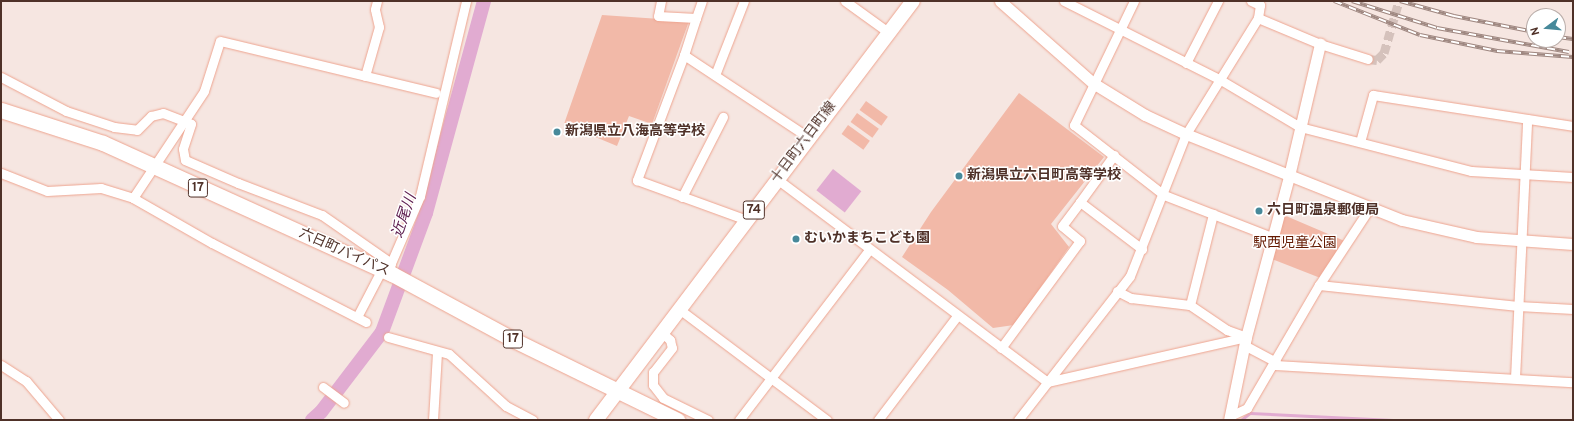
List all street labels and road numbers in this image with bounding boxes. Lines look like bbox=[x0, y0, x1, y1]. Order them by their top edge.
street label: 十日町六日町線 bbox=[768, 99, 840, 187]
road number: 17 bbox=[187, 177, 209, 199]
road number: 74 bbox=[742, 199, 766, 221]
street label: 六日町バイパス bbox=[296, 225, 392, 281]
road number: 17 bbox=[502, 328, 524, 350]

